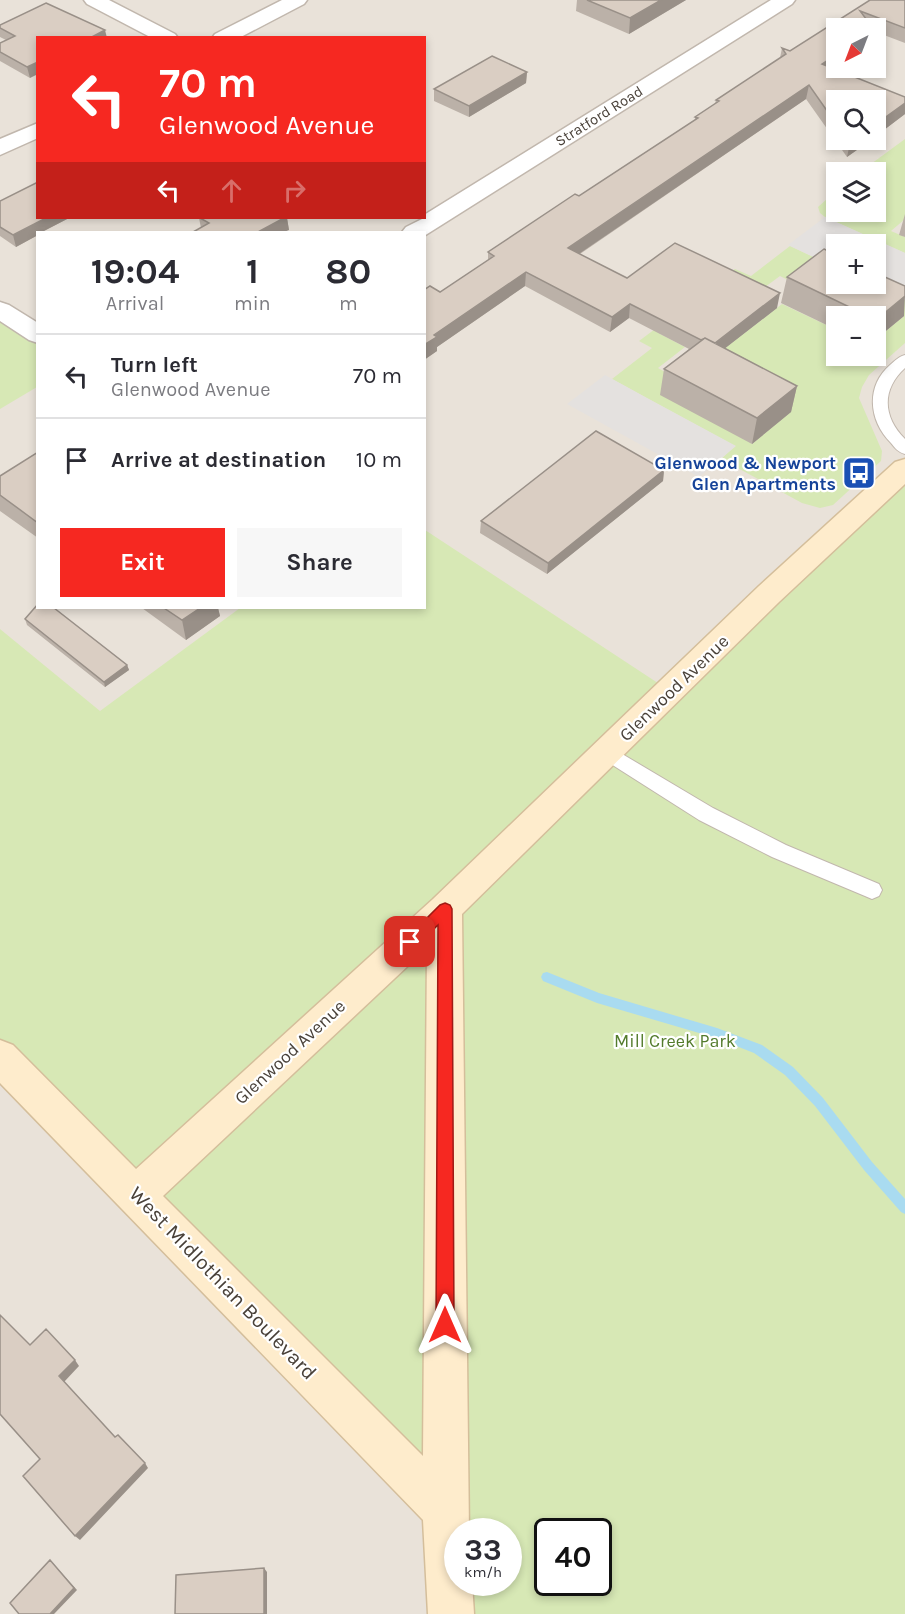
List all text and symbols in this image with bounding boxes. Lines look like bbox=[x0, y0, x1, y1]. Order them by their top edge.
north arrow bbox=[826, 18, 886, 78]
map controls bbox=[826, 18, 886, 366]
text: 70 m bbox=[159, 58, 257, 108]
icon: left bbox=[60, 60, 138, 138]
street label: Stratford Road bbox=[552, 82, 646, 150]
button: search bbox=[826, 90, 886, 150]
text: Glenwood Avenue bbox=[159, 109, 374, 141]
button: layers bbox=[826, 162, 886, 222]
icon: left bbox=[152, 174, 185, 207]
icon: ahead bbox=[215, 174, 248, 207]
icon: right bbox=[278, 174, 311, 207]
button: + bbox=[826, 234, 886, 294]
text: 19:04 bbox=[91, 250, 179, 292]
text: 1 bbox=[246, 250, 259, 292]
text: 80 bbox=[325, 250, 371, 292]
text: Arrival bbox=[106, 292, 164, 315]
text: min bbox=[234, 292, 271, 315]
text: m bbox=[339, 292, 358, 315]
button: − bbox=[826, 306, 886, 366]
text: Turn left bbox=[111, 352, 198, 378]
icon: left bbox=[60, 360, 93, 393]
text: 70 m bbox=[353, 363, 402, 389]
text: Glenwood Avenue bbox=[111, 378, 271, 401]
icon: arrive bbox=[60, 444, 93, 477]
text: Arrive at destination bbox=[111, 447, 326, 473]
text: 10 m bbox=[356, 447, 402, 473]
place label: Glenwood & Newport Glen Apartments bbox=[655, 452, 836, 495]
bus stop icon: Glenwood & Newport Glen Apartments bbox=[841, 455, 877, 491]
button: Exit bbox=[60, 528, 225, 597]
button: Share bbox=[237, 528, 402, 597]
street label: Glenwood Avenue bbox=[615, 630, 733, 746]
pin bbox=[384, 916, 435, 967]
icon: arrive bbox=[393, 925, 426, 958]
street label: Glenwood Avenue bbox=[230, 995, 350, 1109]
park label: Mill Creek Park bbox=[614, 1030, 736, 1052]
street label: West Midlothian Boulevard bbox=[124, 1182, 322, 1384]
position arrow bbox=[413, 1293, 477, 1357]
speed limit sign: 40 bbox=[534, 1518, 612, 1596]
text: 33 bbox=[464, 1532, 502, 1568]
text: km/h bbox=[464, 1563, 502, 1581]

